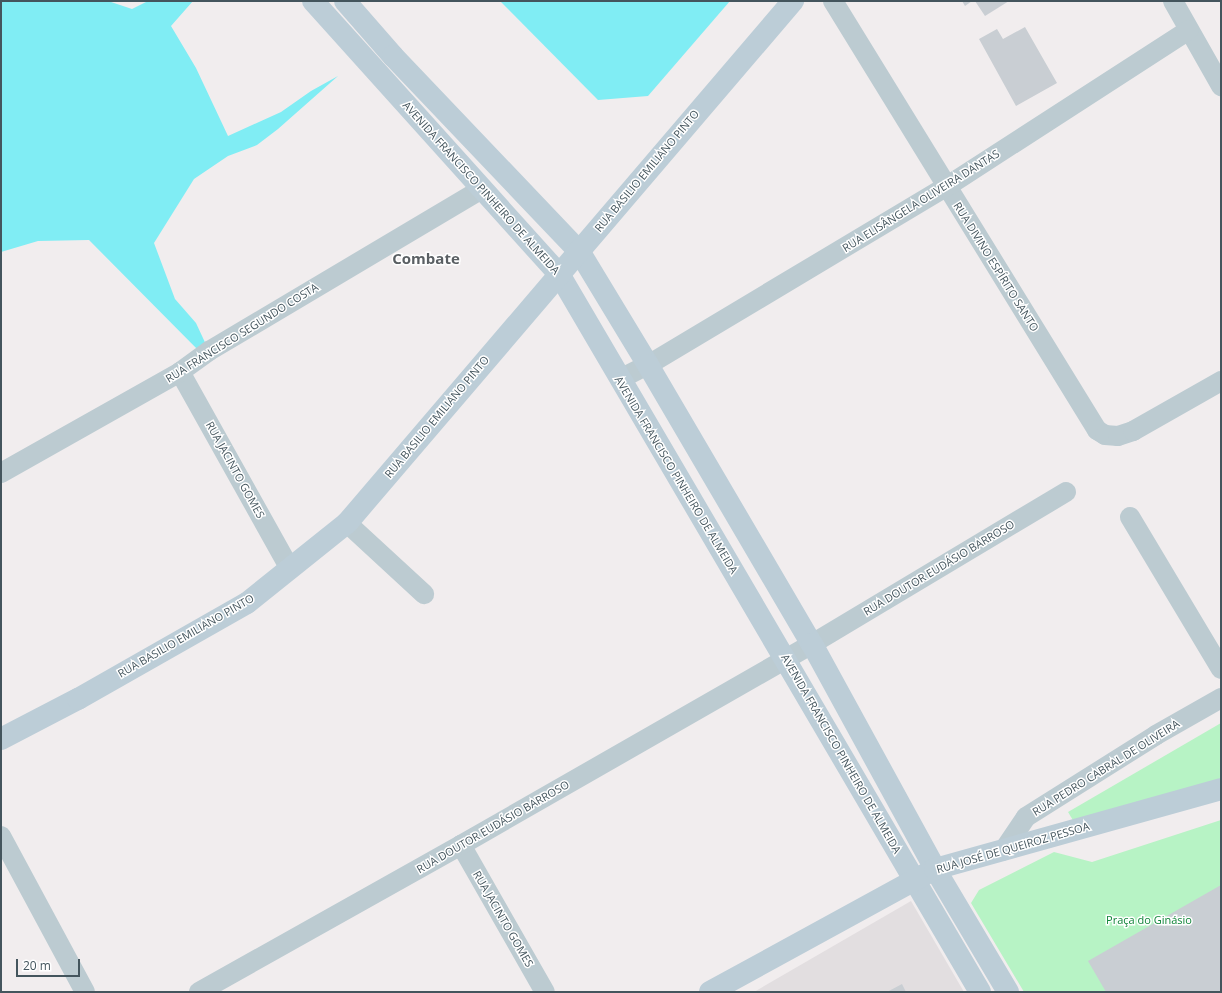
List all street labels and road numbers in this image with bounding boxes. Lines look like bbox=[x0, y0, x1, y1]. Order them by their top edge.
street label: AVENIDA FRANCISCO PINHEIRO DE ALMEIDA bbox=[400, 99, 562, 277]
street label: RUA BASILIO EMILIANO PINTO bbox=[592, 107, 702, 235]
street label: RUA ELISÂNGELA OLIVEIRA DANTAS bbox=[840, 147, 1002, 255]
street label: RUA DIVINO ESPÍRITO SANTO bbox=[951, 200, 1041, 334]
street label: RUA FRANCISCO SEGUNDO COSTA bbox=[163, 280, 321, 386]
street label: RUA BASILIO EMILIANO PINTO bbox=[382, 353, 492, 481]
street label: AVENIDA FRANCISCO PINHEIRO DE ALMEIDA bbox=[612, 374, 740, 576]
street label: RUA JACINTO GOMES bbox=[203, 419, 267, 521]
street label: RUA DOUTOR EUDÁSIO BARROSO bbox=[861, 518, 1017, 618]
street label: RUA BASILIO EMILIANO PINTO bbox=[116, 591, 256, 681]
street label: AVENIDA FRANCISCO PINHEIRO DE ALMEIDA bbox=[778, 652, 904, 856]
street label: RUA PEDRO CABRAL DE OLIVEIRA bbox=[1030, 717, 1182, 819]
street label: RUA DOUTOR EUDÁSIO BARROSO bbox=[414, 778, 572, 876]
street label: RUA JOSÉ DE QUEIROZ PESSOA bbox=[935, 820, 1091, 876]
street label: RUA JACINTO GOMES bbox=[470, 869, 536, 969]

